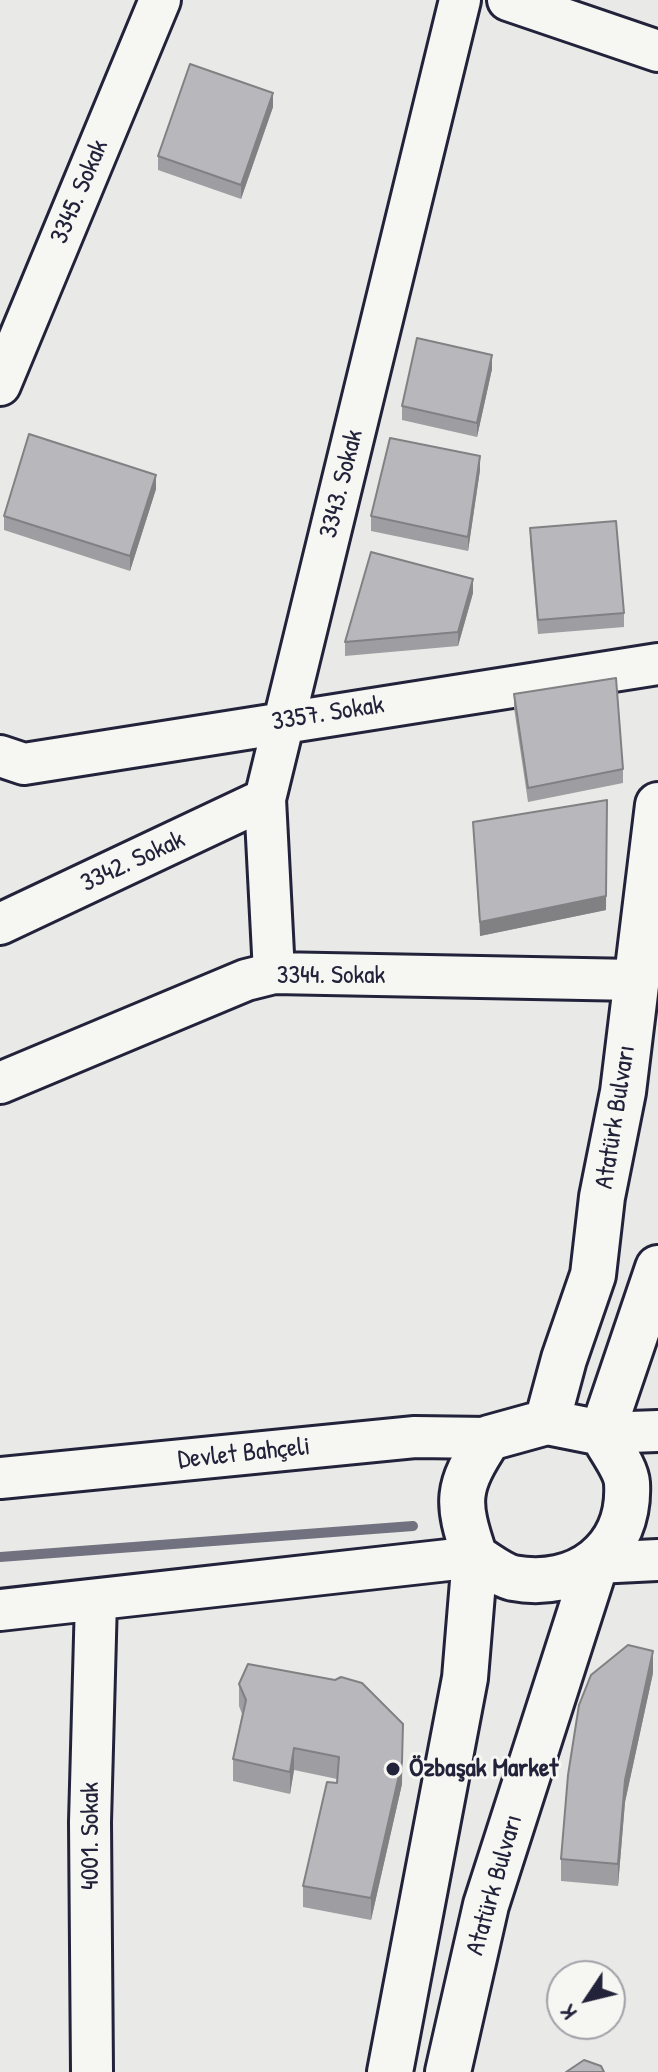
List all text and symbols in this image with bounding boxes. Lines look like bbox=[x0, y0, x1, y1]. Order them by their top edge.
street label: 3345. Sokak bbox=[44, 135, 116, 249]
street label: 3343. Sokak bbox=[314, 427, 370, 541]
street label: 3357. Sokak bbox=[270, 690, 386, 738]
street label: 3342. Sokak bbox=[76, 824, 190, 900]
street label: 3344. Sokak bbox=[277, 960, 385, 992]
street label: Atatürk Bulvarı bbox=[589, 1043, 643, 1191]
street label: Devlet Bahçeli bbox=[176, 1432, 312, 1476]
place label: Özbaşak Market bbox=[409, 1753, 558, 1785]
marker: Özbaşak Market bbox=[384, 1760, 402, 1778]
street label: 4001. Sokak bbox=[75, 1782, 107, 1890]
street label: Atatürk Bulvarı bbox=[460, 1811, 530, 1959]
north arrow bbox=[546, 1960, 626, 2040]
text: K bbox=[552, 1999, 584, 2026]

